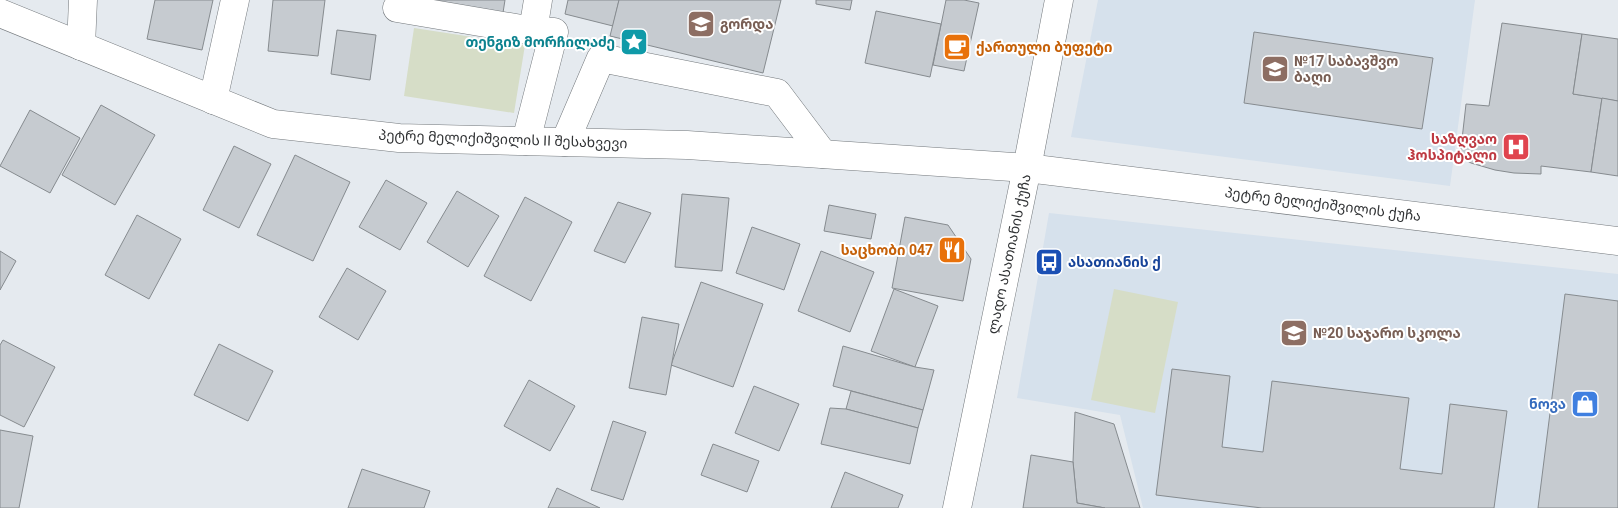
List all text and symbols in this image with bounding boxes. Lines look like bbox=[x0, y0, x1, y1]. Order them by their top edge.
school or university icon: გორდა bbox=[686, 9, 716, 39]
place label: გორდა bbox=[720, 16, 773, 33]
place icon: თენგიზ მორჩილაძე bbox=[619, 27, 649, 57]
cafe icon: ქართული ბუფეტი bbox=[942, 32, 972, 62]
place label: თენგიზ მორჩილაძე bbox=[466, 34, 615, 51]
place label: ქართული ბუფეტი bbox=[976, 39, 1112, 56]
place label: №17 საბავშვო ბაღი bbox=[1294, 53, 1398, 86]
school or university icon: №17 საბავშვო ბაღი bbox=[1260, 54, 1290, 84]
street label: პეტრე მელიქიშვილის II შესახვევი bbox=[378, 127, 628, 152]
place label: საზღვაო ჰოსპიტალი bbox=[1407, 131, 1497, 164]
hospital icon: საზღვაო ჰოსპიტალი bbox=[1501, 132, 1531, 162]
street label: ლადო ასათიანის ქუჩა bbox=[984, 173, 1035, 336]
street label: პეტრე მელიქიშვილის ქუჩა bbox=[1224, 184, 1422, 225]
restaurant icon: საცხობი 047 bbox=[937, 235, 967, 265]
place label: საცხობი 047 bbox=[841, 242, 933, 259]
bus stop icon: ასათიანის ქ bbox=[1034, 247, 1064, 277]
place label: ასათიანის ქ bbox=[1068, 254, 1161, 271]
school or university icon: №20 საჯარო სკოლა bbox=[1279, 318, 1309, 348]
place label: №20 საჯარო სკოლა bbox=[1313, 325, 1461, 342]
shop icon: ნოვა bbox=[1570, 389, 1600, 419]
place label: ნოვა bbox=[1529, 396, 1566, 413]

